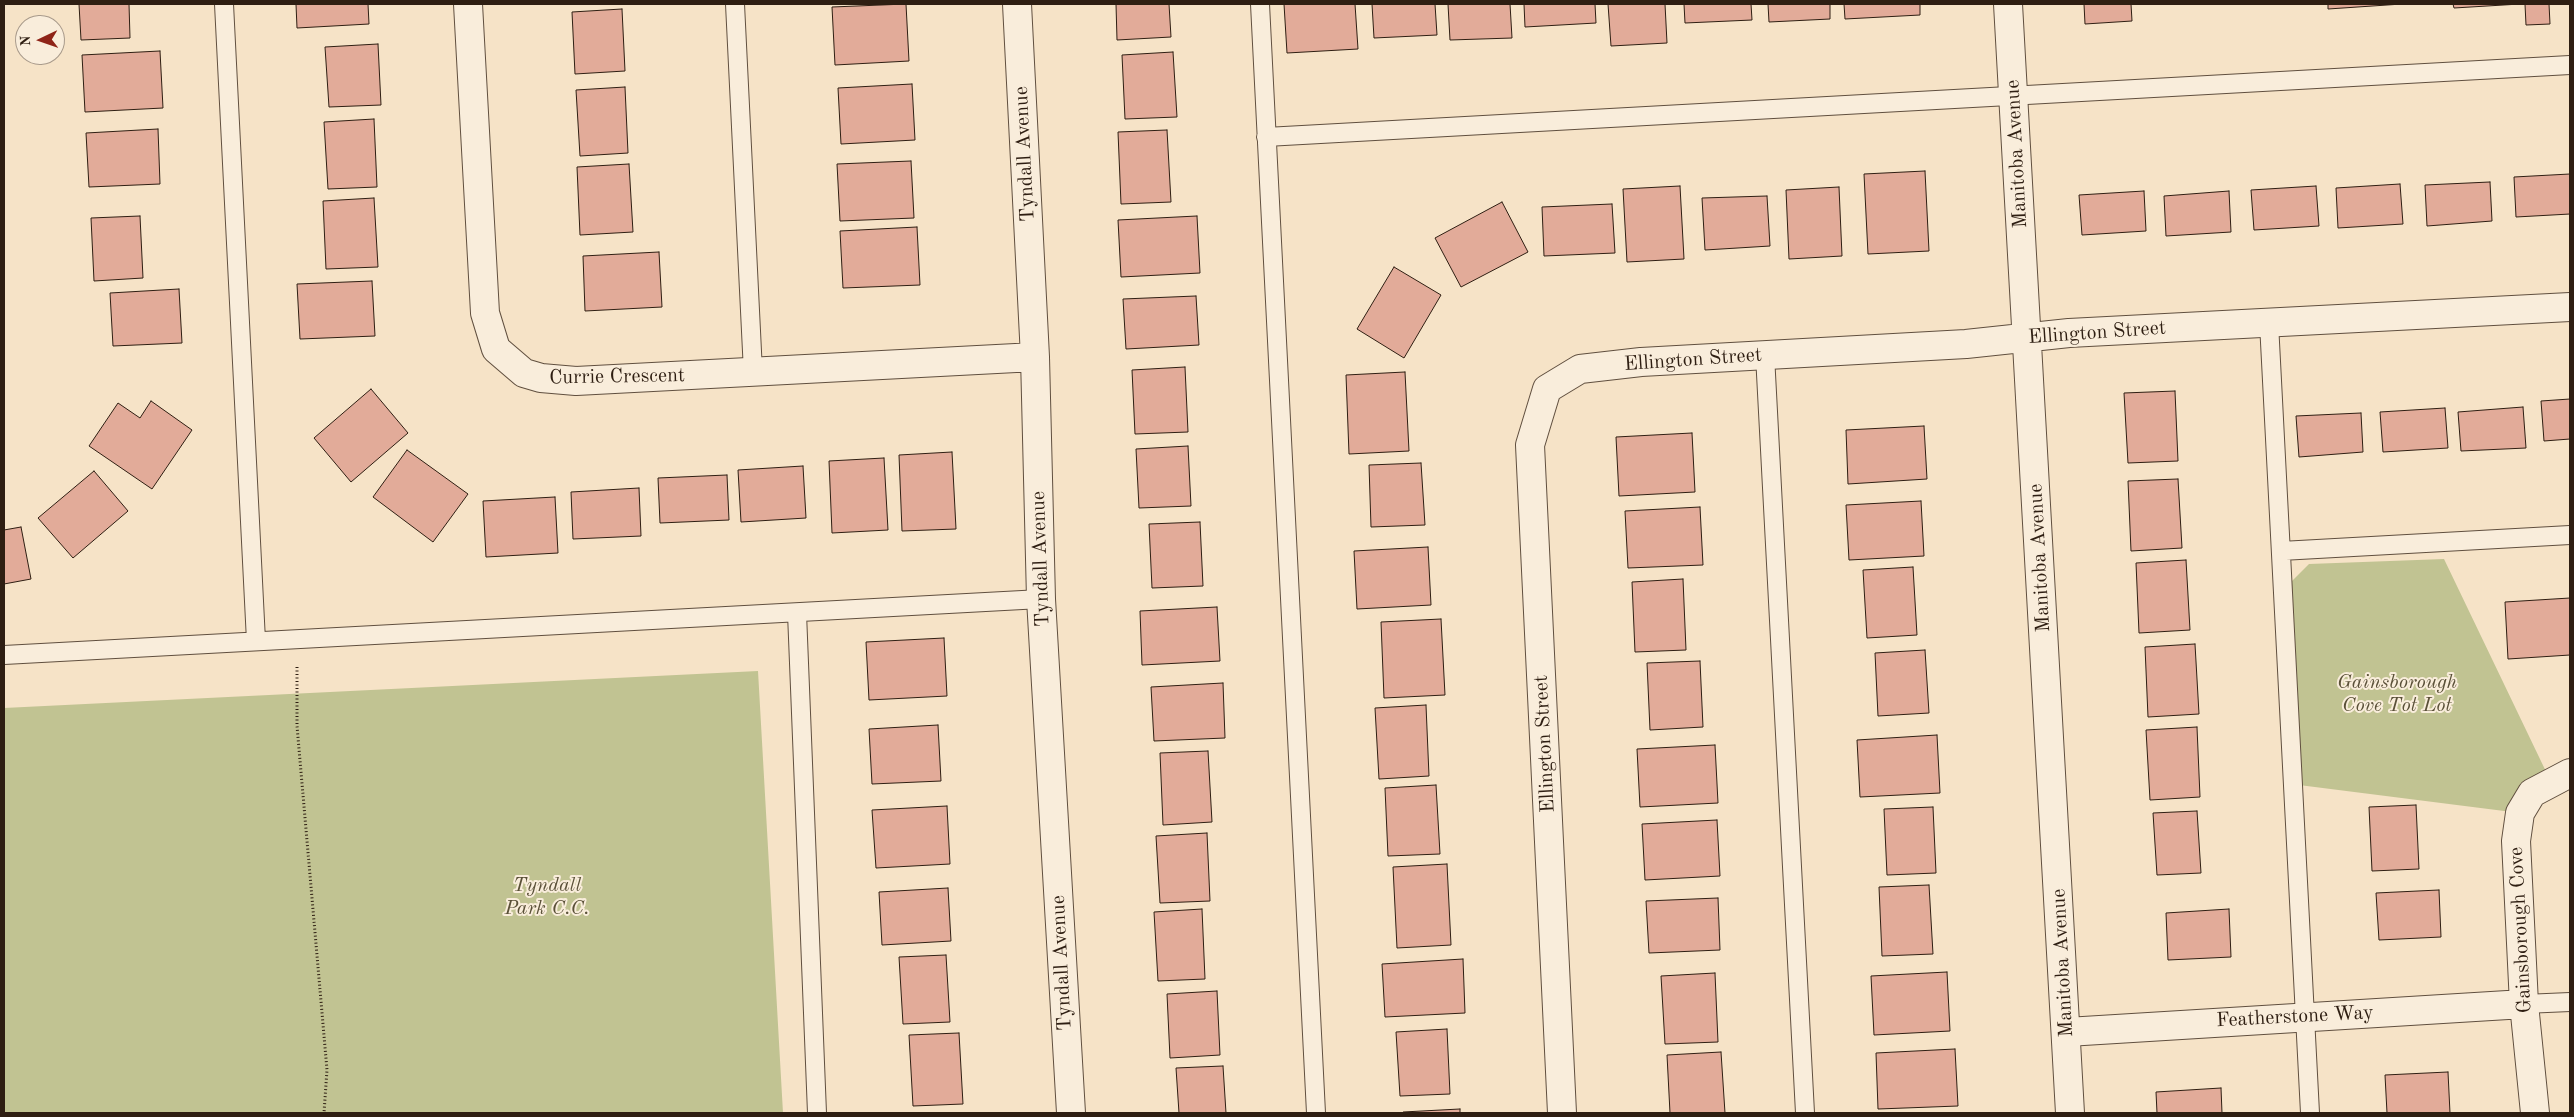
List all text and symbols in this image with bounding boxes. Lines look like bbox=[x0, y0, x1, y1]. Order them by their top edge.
north arrow bbox=[15, 15, 65, 65]
text: N bbox=[19, 35, 33, 46]
street label: Manitoba Avenue bbox=[2001, 79, 2033, 229]
street label: Tyndall Avenue bbox=[1009, 86, 1041, 222]
street label: Ellington Street bbox=[2027, 316, 2167, 350]
street label: Ellington Street bbox=[1623, 343, 1763, 377]
street label: Currie Crescent bbox=[549, 364, 685, 390]
street label: Manitoba Avenue bbox=[2024, 483, 2056, 633]
street label: Tyndall Avenue bbox=[1027, 491, 1055, 627]
park label: Gainsborough Cove Tot Lot bbox=[2337, 671, 2457, 718]
street label: Ellington Street bbox=[1529, 675, 1561, 813]
street label: Gainsborough Cove bbox=[2505, 846, 2537, 1014]
park label: Tyndall Park C.C. bbox=[505, 874, 589, 921]
street label: Manitoba Avenue bbox=[2047, 888, 2079, 1038]
street label: Tyndall Avenue bbox=[1046, 895, 1078, 1031]
street label: Featherstone Way bbox=[2216, 1001, 2374, 1033]

